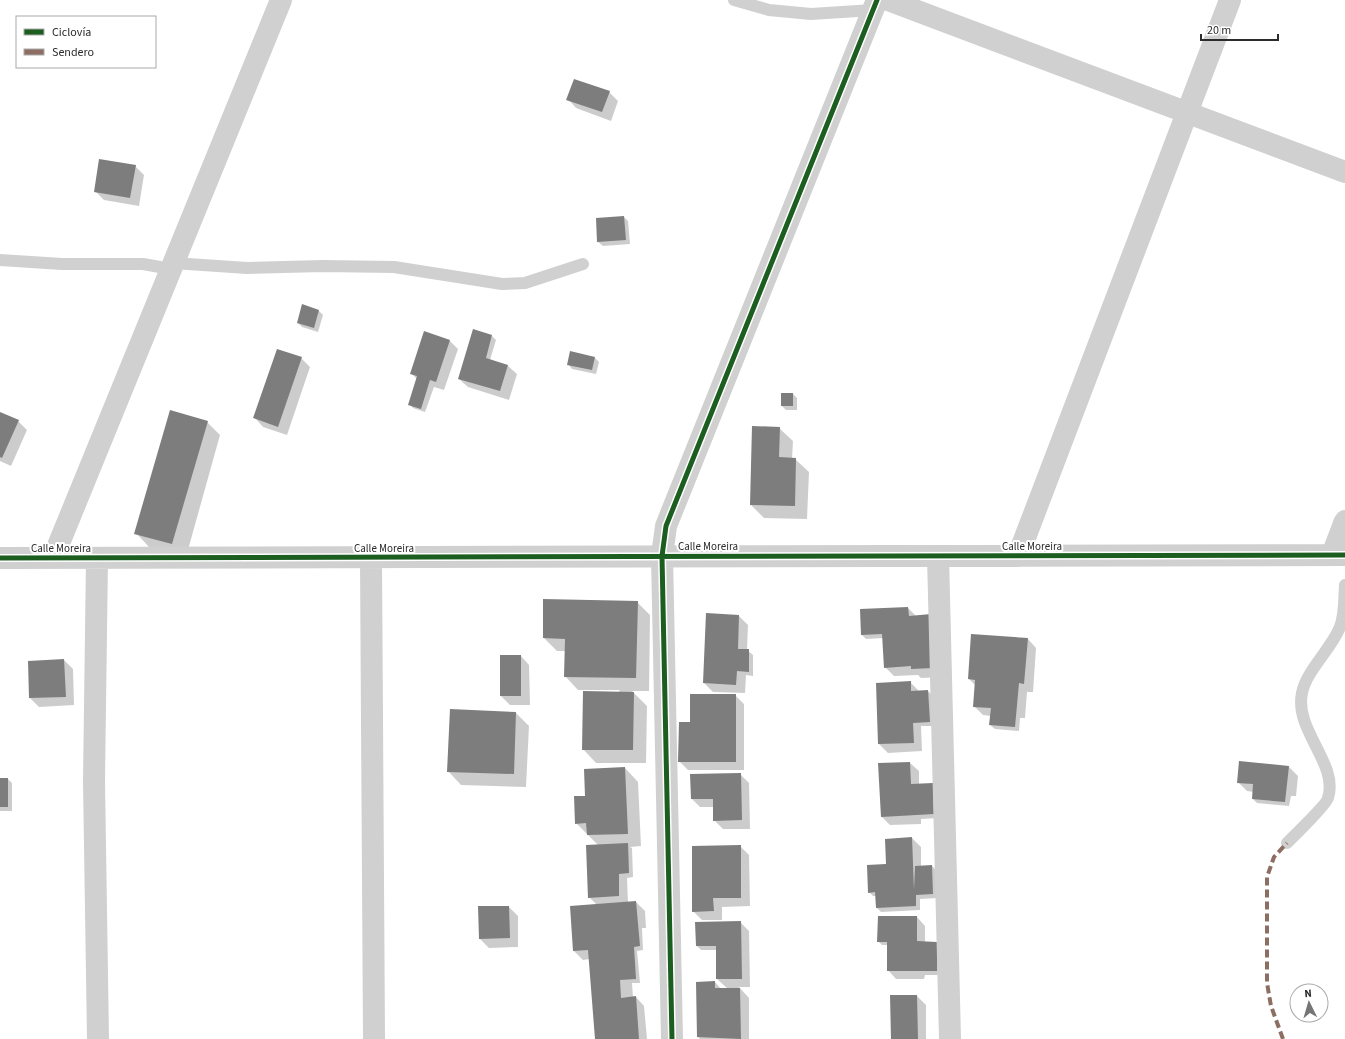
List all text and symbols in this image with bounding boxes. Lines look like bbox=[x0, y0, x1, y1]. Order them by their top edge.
legend bbox=[16, 16, 156, 68]
scale bar bbox=[1201, 16, 1278, 42]
text: 20 m bbox=[1207, 22, 1231, 39]
text: Ciclovía bbox=[52, 24, 91, 41]
text: Sendero bbox=[52, 44, 94, 61]
street label: Calle Moreira bbox=[678, 539, 738, 554]
street label: Calle Moreira bbox=[1002, 539, 1062, 554]
street label: Calle Moreira bbox=[31, 541, 91, 556]
street label: Calle Moreira bbox=[354, 541, 414, 556]
north arrow bbox=[1289, 983, 1329, 1023]
text: N bbox=[1304, 986, 1312, 1001]

